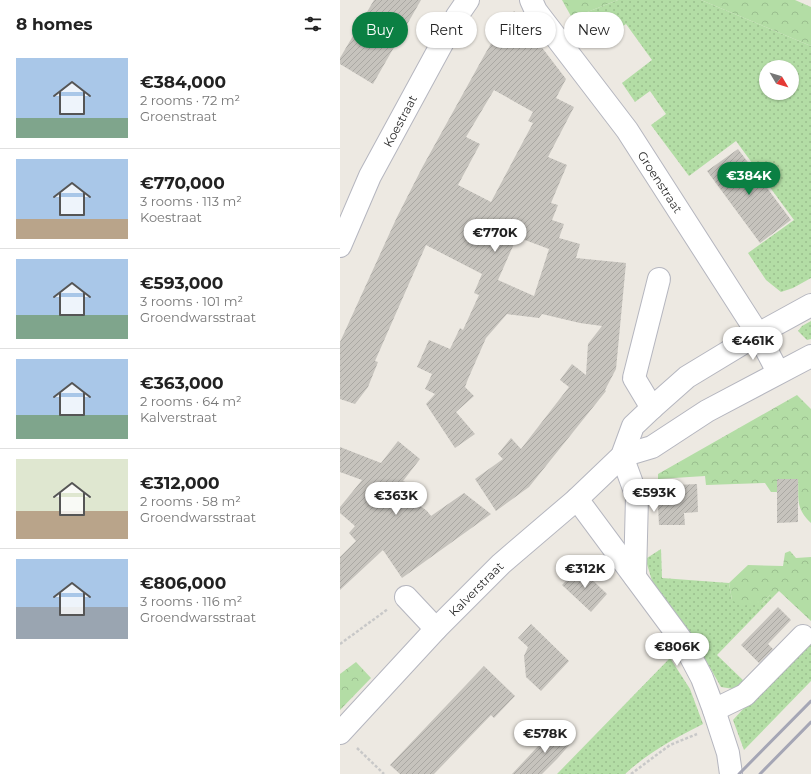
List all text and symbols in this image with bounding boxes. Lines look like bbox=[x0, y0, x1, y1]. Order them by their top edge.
chip: Buy bbox=[352, 12, 408, 48]
chip: Rent bbox=[416, 12, 477, 48]
chip: Filters bbox=[485, 12, 556, 48]
chip: New bbox=[564, 12, 624, 48]
icon: filters bbox=[302, 13, 324, 35]
text: 8 homes bbox=[16, 14, 93, 34]
north arrow bbox=[759, 60, 799, 100]
map controls bbox=[759, 60, 799, 100]
text: €384,000 bbox=[140, 72, 226, 92]
icon: home bbox=[48, 74, 96, 122]
text: 2 rooms · 72 m² bbox=[140, 92, 240, 108]
street label: Koestraat bbox=[380, 92, 420, 150]
text: Groenstraat bbox=[140, 108, 217, 124]
street label: Groenstraat bbox=[634, 148, 686, 216]
pin: €384K bbox=[721, 162, 777, 196]
text: €384K bbox=[726, 167, 772, 183]
text: €770,000 bbox=[140, 173, 225, 193]
icon: home bbox=[48, 175, 96, 223]
text: 3 rooms · 113 m² bbox=[140, 193, 242, 209]
text: Koestraat bbox=[140, 209, 202, 225]
pin: €770K bbox=[467, 219, 523, 253]
text: €770K bbox=[473, 224, 517, 240]
text: €593,000 bbox=[140, 273, 223, 293]
icon: home bbox=[48, 275, 96, 323]
text: 3 rooms · 101 m² bbox=[140, 293, 243, 309]
text: Groendwarsstraat bbox=[140, 309, 256, 325]
pin: €461K bbox=[725, 327, 781, 361]
text: €461K bbox=[732, 332, 774, 348]
text: €363,000 bbox=[140, 373, 224, 393]
icon: home bbox=[48, 375, 96, 423]
text: 2 rooms · 64 m² bbox=[140, 393, 242, 409]
text: Kalverstraat bbox=[140, 409, 217, 425]
text: €312,000 bbox=[140, 473, 220, 493]
icon: home bbox=[48, 475, 96, 523]
pin: €593K bbox=[626, 479, 682, 513]
pin: €363K bbox=[368, 482, 424, 516]
text: €593K bbox=[632, 484, 676, 500]
text: €363K bbox=[374, 487, 418, 503]
text: 2 rooms · 58 m² bbox=[140, 493, 241, 509]
text: Groendwarsstraat bbox=[140, 509, 256, 525]
pin: €312K bbox=[557, 555, 613, 589]
street label: Kalverstraat bbox=[446, 558, 507, 619]
text: €312K bbox=[565, 560, 605, 576]
text: €806,000 bbox=[140, 573, 226, 593]
icon: home bbox=[48, 575, 96, 623]
text: 3 rooms · 116 m² bbox=[140, 593, 242, 609]
text: Groendwarsstraat bbox=[140, 609, 256, 625]
pin: €806K bbox=[649, 633, 705, 667]
text: €806K bbox=[654, 638, 700, 654]
pin: €578K bbox=[517, 720, 573, 754]
text: €578K bbox=[523, 725, 567, 741]

